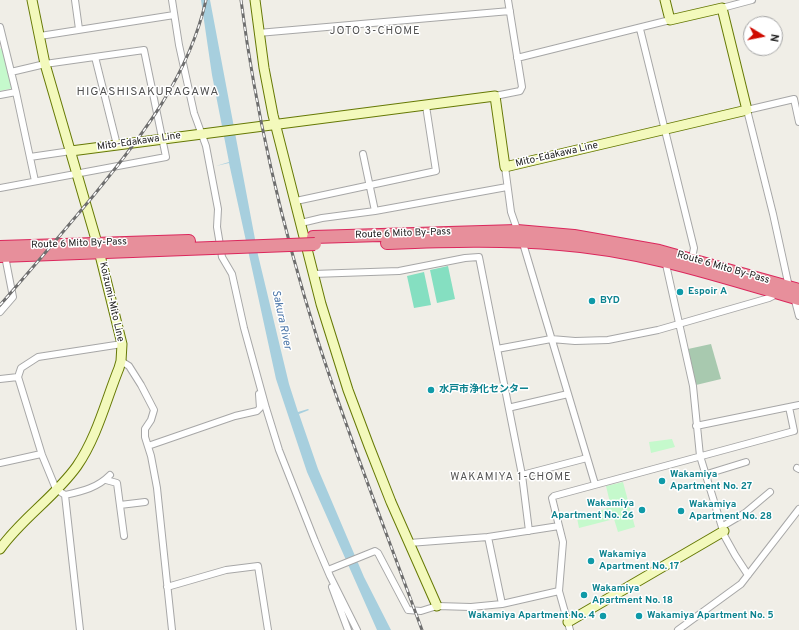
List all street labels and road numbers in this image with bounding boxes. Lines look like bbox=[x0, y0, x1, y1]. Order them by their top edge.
street label: Mito-Edakawa Line bbox=[96, 130, 182, 154]
street label: Mito-Edakawa Line bbox=[514, 140, 600, 170]
street label: Route 6 Mito By-Pass bbox=[355, 226, 451, 242]
street label: Route 6 Mito By-Pass bbox=[31, 236, 127, 252]
street label: Route 6 Mito By-Pass bbox=[675, 249, 771, 287]
street label: Koizumi-Mito Line bbox=[96, 261, 126, 343]

